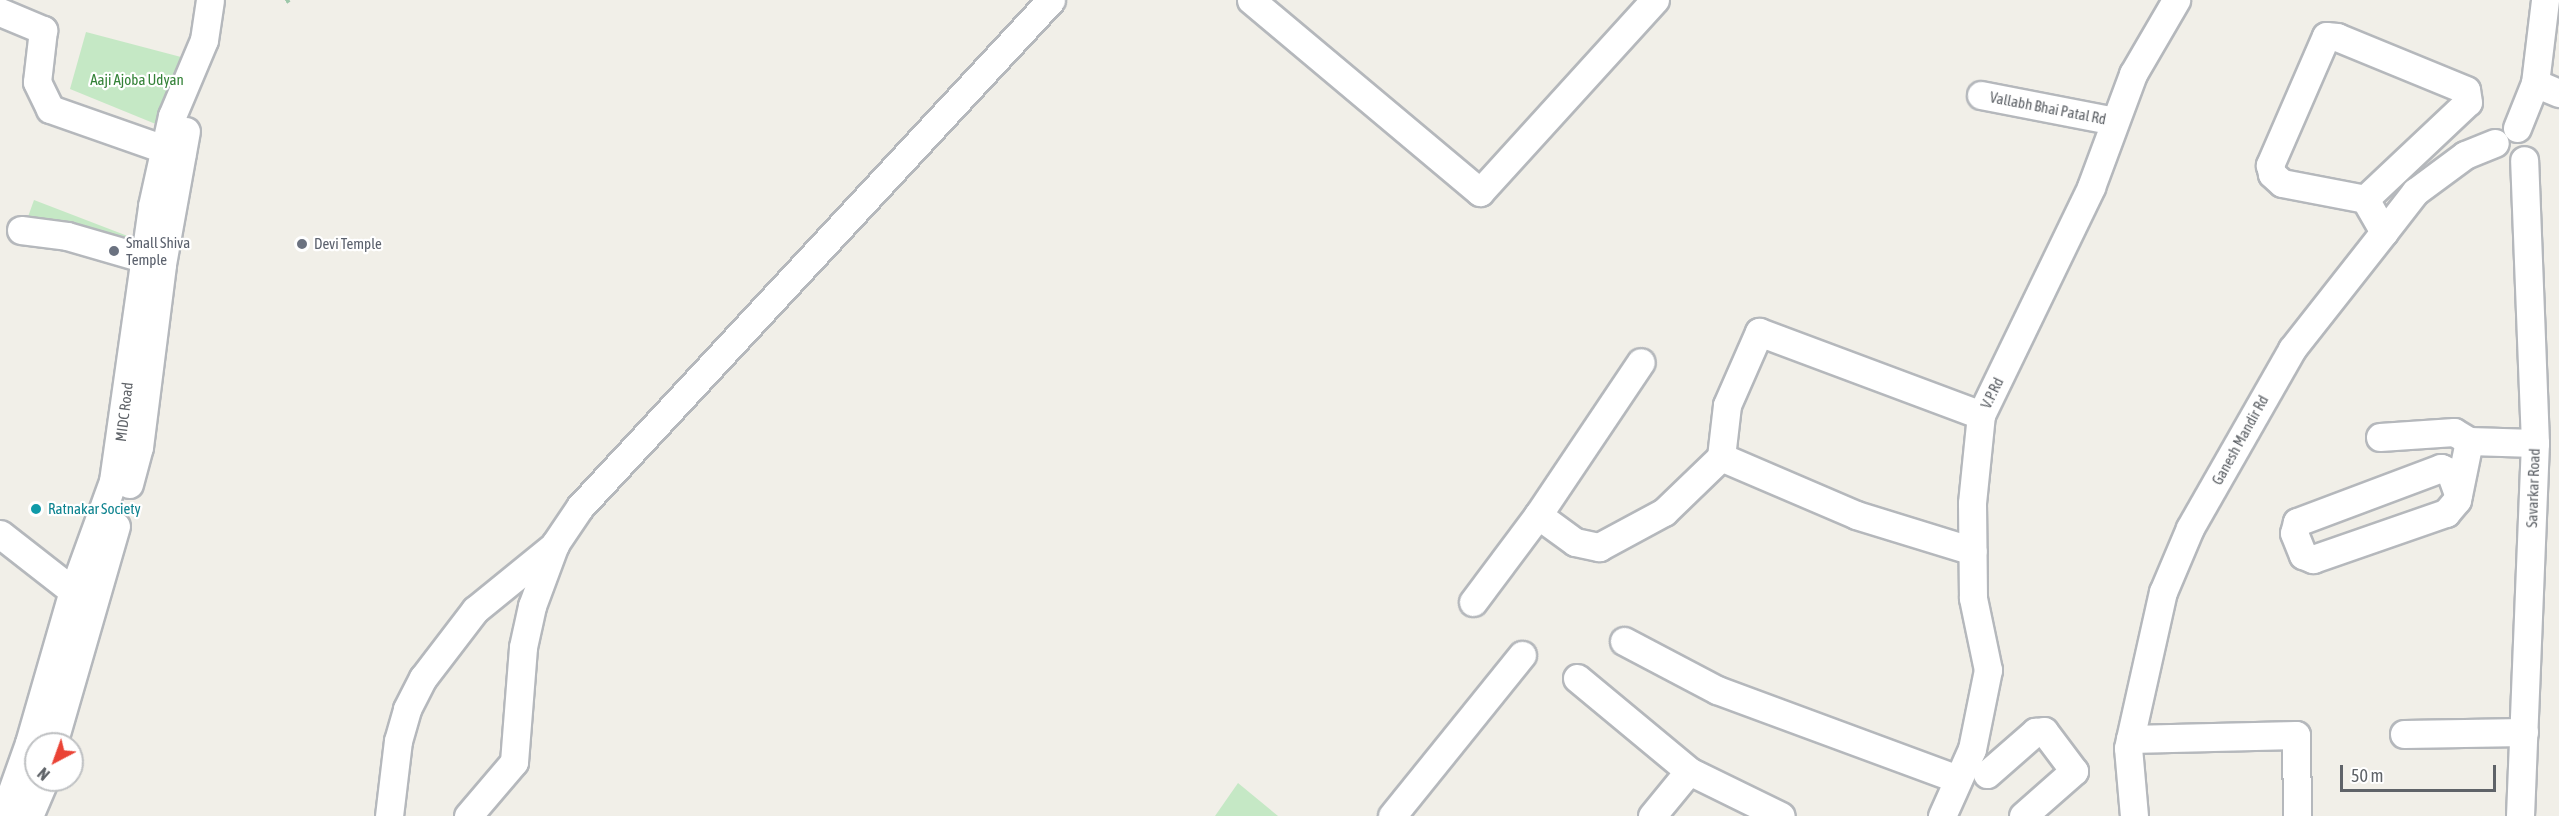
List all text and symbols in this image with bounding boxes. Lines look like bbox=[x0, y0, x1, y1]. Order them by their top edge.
park label: Aaji Ajoba Udyan bbox=[90, 71, 184, 89]
street label: Vallabh Bhai Patal Rd bbox=[1988, 88, 2108, 128]
place label: Small Shiva Temple bbox=[126, 233, 190, 268]
place label: Devi Temple bbox=[314, 235, 382, 253]
marker: Devi Temple bbox=[295, 237, 309, 251]
marker: Small Shiva Temple bbox=[107, 244, 121, 258]
street label: V.P.Rd bbox=[1977, 374, 2007, 412]
street label: MIDC Road bbox=[111, 381, 137, 443]
street label: Ganesh Mandir Rd bbox=[2208, 392, 2272, 488]
street label: Savarkar Road bbox=[2523, 448, 2543, 528]
place label: Ratnakar Society bbox=[48, 500, 141, 518]
marker: Ratnakar Society bbox=[29, 502, 43, 516]
north arrow bbox=[24, 732, 84, 792]
scale bar bbox=[2343, 753, 2499, 791]
text: N bbox=[34, 764, 53, 784]
text: 50 m bbox=[2351, 765, 2383, 786]

